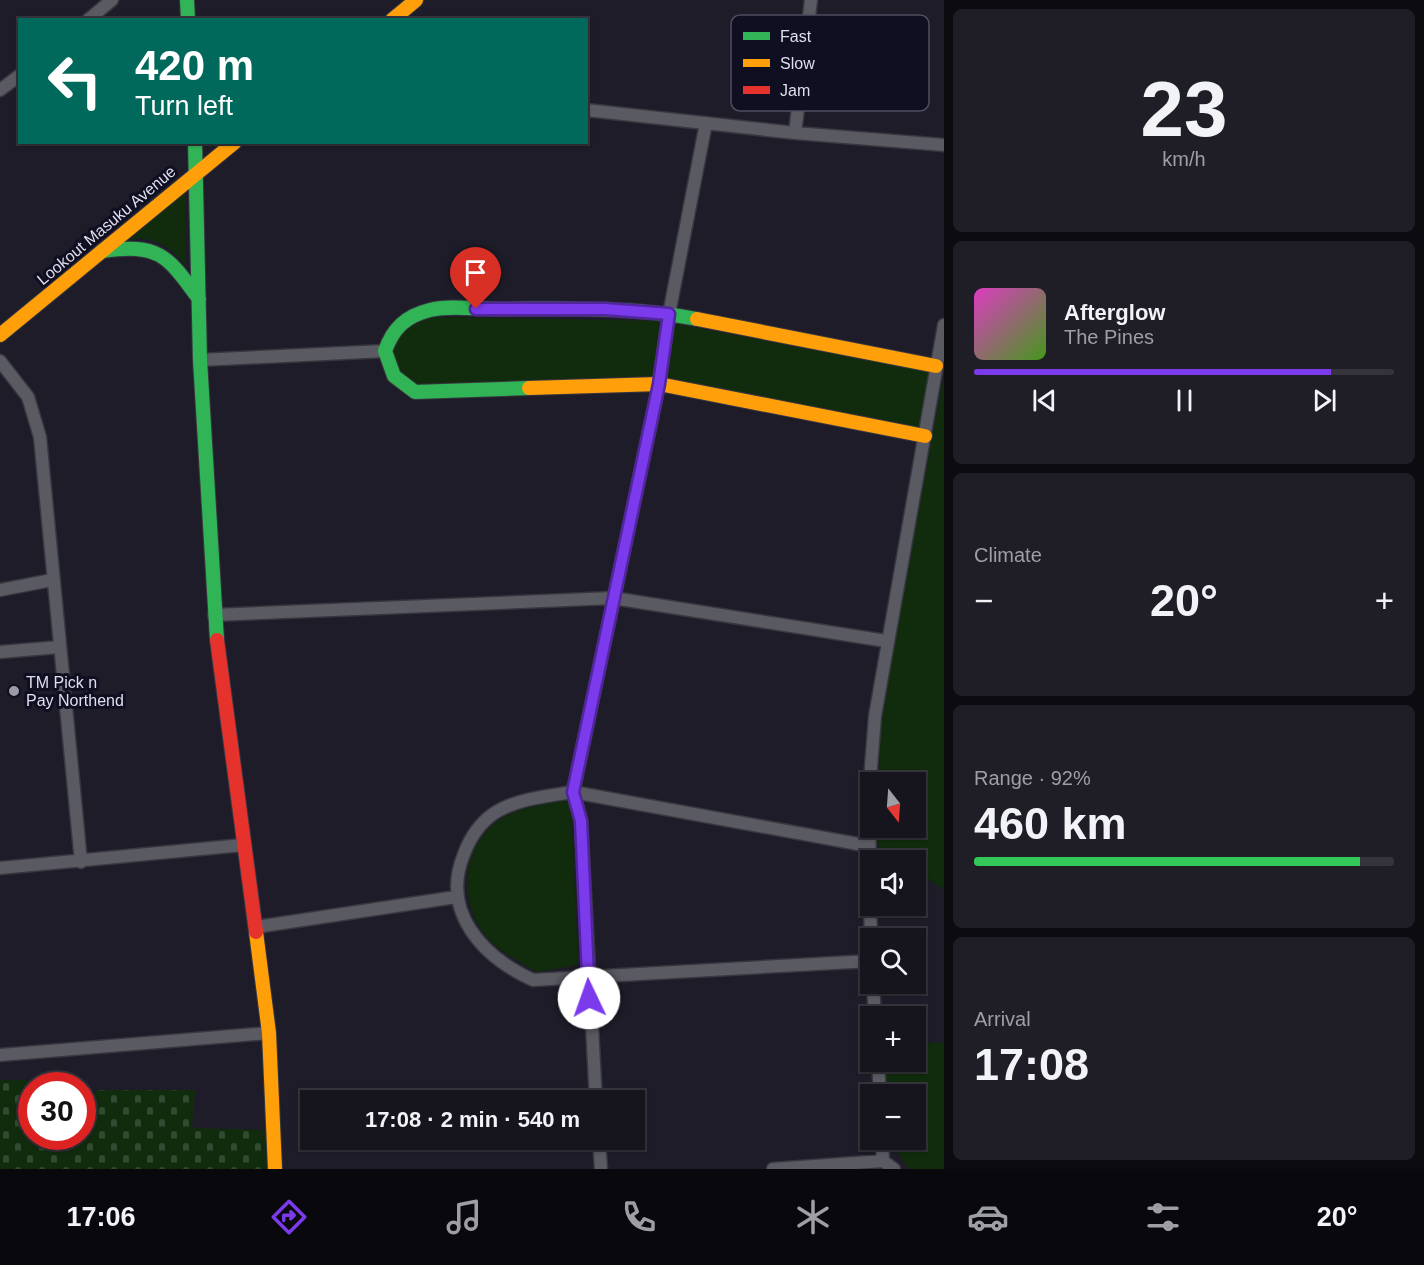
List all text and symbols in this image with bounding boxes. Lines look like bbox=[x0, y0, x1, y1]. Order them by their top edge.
legend bbox=[731, 15, 929, 111]
text: Fast bbox=[780, 28, 812, 45]
icon: left bbox=[36, 42, 114, 120]
text: 420 m bbox=[135, 42, 254, 89]
text: Slow bbox=[780, 55, 815, 72]
text: 23 bbox=[1141, 65, 1227, 153]
text: Jam bbox=[780, 82, 810, 99]
text: Turn left bbox=[135, 91, 233, 121]
text: km/h bbox=[1162, 148, 1206, 170]
street label: Lookout Masuku Avenue bbox=[34, 163, 179, 288]
pin bbox=[450, 247, 501, 309]
icon: arrive bbox=[459, 256, 492, 289]
text: Afterglow bbox=[1064, 300, 1165, 325]
text: The Pines bbox=[1064, 326, 1154, 348]
icon: previous bbox=[1028, 384, 1061, 417]
icon: pause bbox=[1168, 384, 1201, 417]
icon: next bbox=[1308, 384, 1341, 417]
text: Climate bbox=[974, 544, 1042, 566]
text: 20° bbox=[1150, 575, 1218, 626]
text: − bbox=[974, 582, 993, 619]
text: + bbox=[1375, 582, 1394, 619]
place label: TM Pick n Pay Northend bbox=[26, 674, 124, 709]
marker: TM Pick n Pay Northend bbox=[7, 684, 21, 698]
text: Range · 92% bbox=[974, 767, 1091, 789]
north arrow bbox=[860, 772, 926, 838]
map controls bbox=[860, 772, 926, 1150]
text: 460 km bbox=[974, 798, 1127, 849]
button: sound bbox=[860, 850, 926, 916]
button: search bbox=[860, 928, 926, 994]
position arrow bbox=[557, 966, 621, 1030]
button: + bbox=[860, 1006, 926, 1072]
text: Arrival bbox=[974, 1008, 1031, 1030]
text: 17:08 bbox=[974, 1039, 1089, 1090]
speed limit sign: 30 bbox=[18, 1072, 96, 1150]
button: − bbox=[860, 1084, 926, 1150]
text: 17:08 · 2 min · 540 m bbox=[365, 1107, 580, 1132]
icon: directions bbox=[268, 1196, 310, 1238]
icon: music bbox=[443, 1196, 485, 1238]
icon: phone bbox=[618, 1196, 660, 1238]
icon: climate bbox=[792, 1196, 834, 1238]
icon: car bbox=[967, 1196, 1009, 1238]
icon: filters bbox=[1142, 1196, 1184, 1238]
text: 17:06 bbox=[66, 1202, 135, 1232]
text: 20° bbox=[1317, 1202, 1358, 1232]

